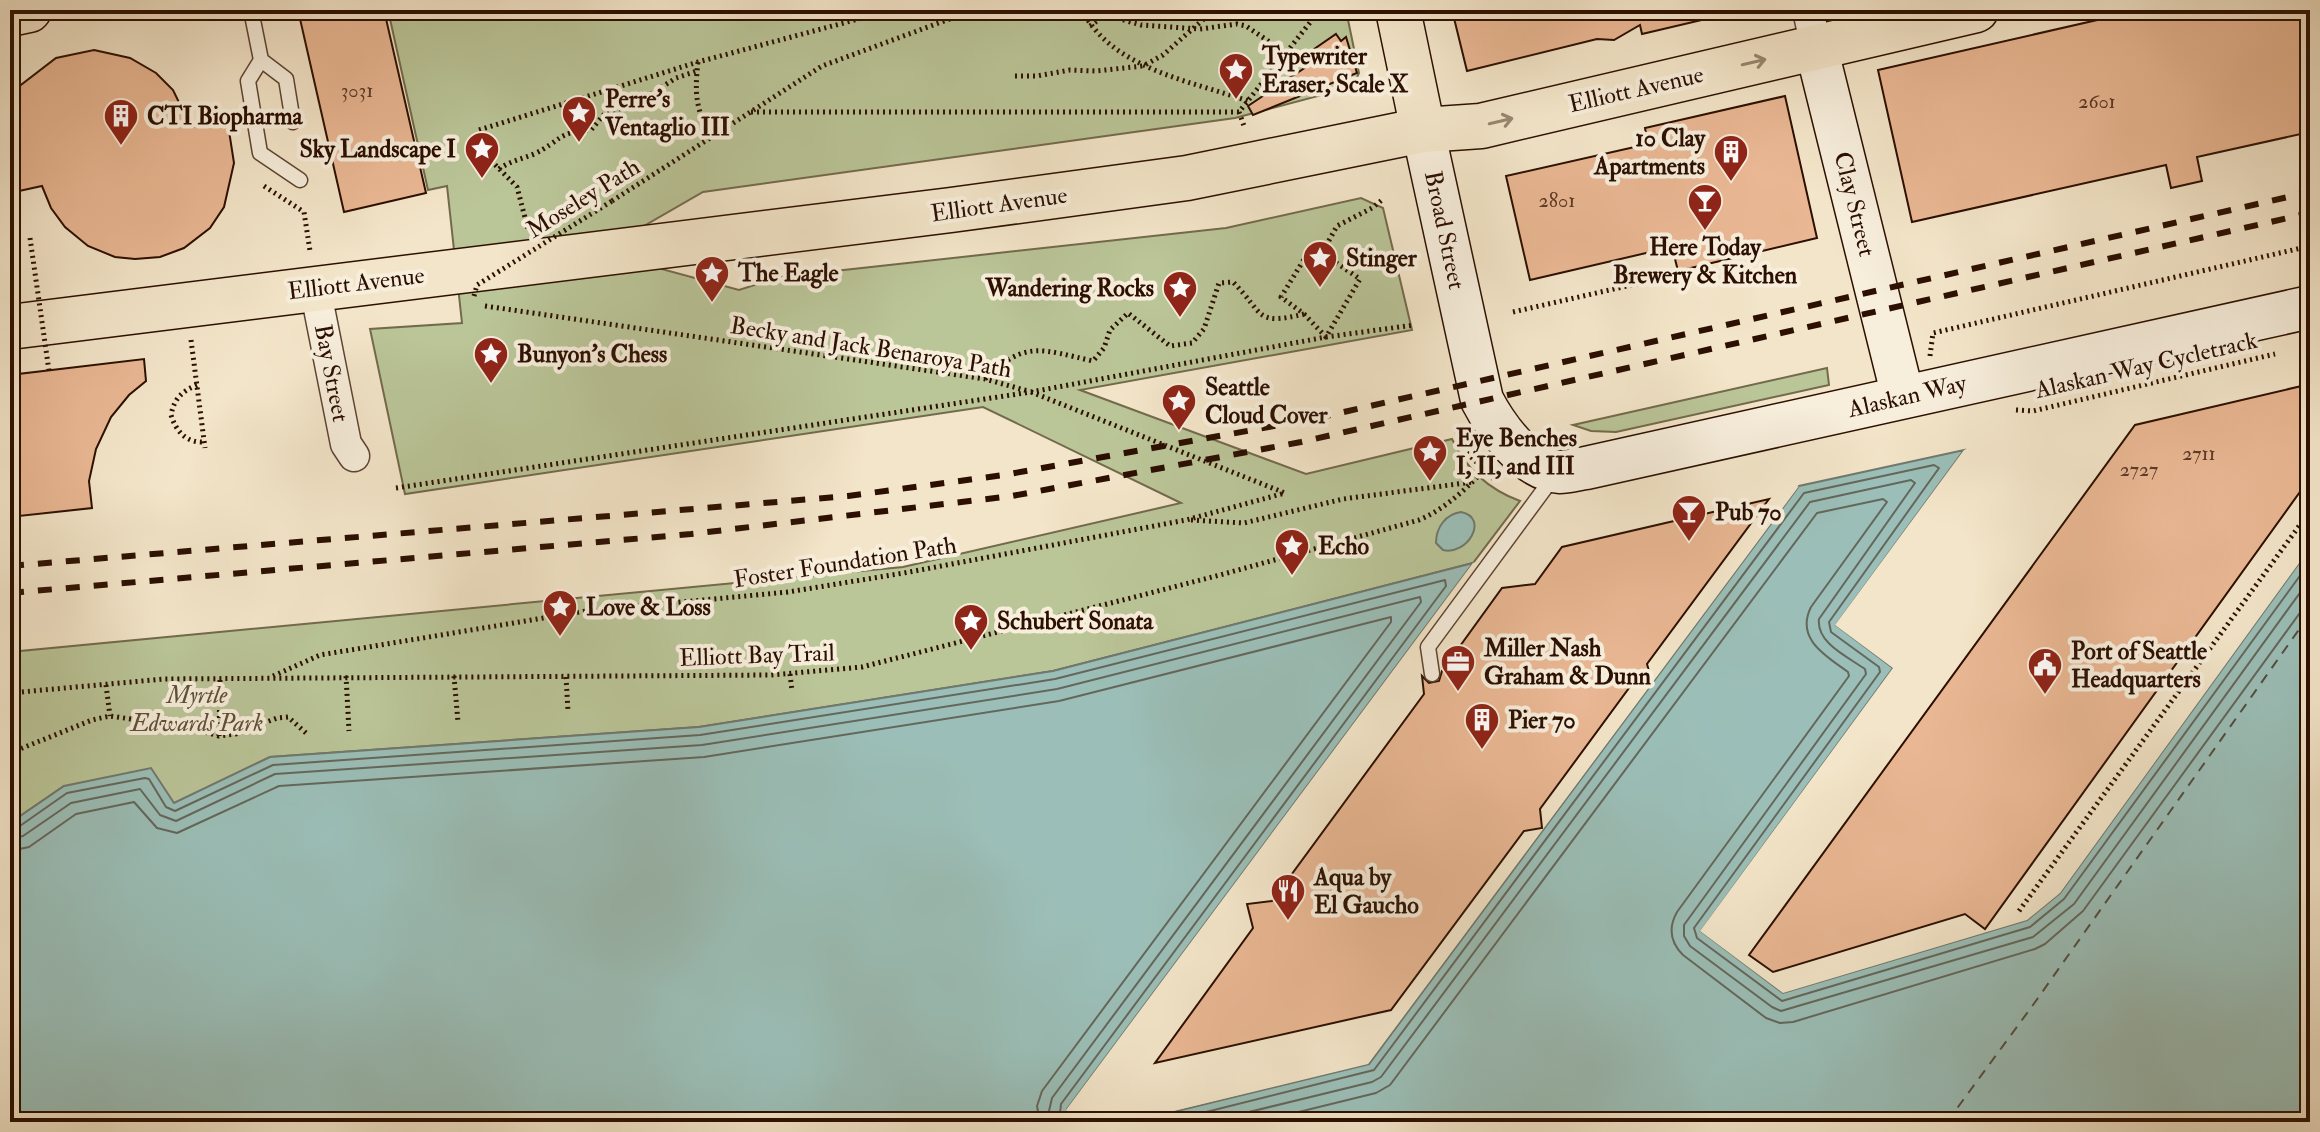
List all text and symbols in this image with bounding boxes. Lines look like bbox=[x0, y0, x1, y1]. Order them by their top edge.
place label: Typewriter Eraser, Scale X bbox=[1261, 41, 1409, 100]
place icon: Typewriter Eraser, Scale X bbox=[1217, 51, 1255, 101]
one-way arrow bbox=[1741, 54, 1766, 69]
street label: Elliott Avenue bbox=[1566, 59, 1707, 120]
house number: 3031 bbox=[341, 78, 373, 103]
place label: Perre’s Ventaglio III bbox=[604, 84, 730, 143]
house number: 2601 bbox=[2078, 89, 2116, 114]
place icon: Perre’s Ventaglio III bbox=[560, 94, 598, 144]
building icon: CTI Biopharma bbox=[102, 97, 140, 147]
place label: CTI Biopharma bbox=[147, 101, 304, 132]
one-way arrow bbox=[1487, 113, 1513, 128]
place label: 10 Clay Apartments bbox=[1593, 123, 1706, 182]
place icon: Sky Landscape I bbox=[463, 130, 501, 180]
building icon: 10 Clay Apartments bbox=[1712, 133, 1750, 183]
place label: Sky Landscape I bbox=[299, 134, 456, 165]
street label: Clay Street bbox=[1827, 149, 1883, 260]
street label: Moseley Path bbox=[521, 151, 646, 245]
street label: Broad Street bbox=[1417, 168, 1472, 293]
street label: Elliott Avenue bbox=[929, 180, 1069, 229]
bar icon: Here Today Brewery & Kitchen bbox=[1686, 182, 1724, 232]
house number: 2801 bbox=[1539, 188, 1575, 213]
place label: Here Today Brewery & Kitchen bbox=[1613, 232, 1798, 291]
place icon: Stinger bbox=[1301, 239, 1339, 289]
place label: Stinger bbox=[1346, 243, 1418, 274]
place icon: The Eagle bbox=[693, 254, 731, 304]
place label: The Eagle bbox=[737, 258, 839, 289]
street label: Elliott Avenue bbox=[286, 260, 426, 307]
place icon: Wandering Rocks bbox=[1161, 269, 1199, 319]
place label: Wandering Rocks bbox=[984, 273, 1154, 304]
street label: Becky and Jack Benaroya Path bbox=[728, 310, 1014, 385]
street label: Bay Street bbox=[307, 322, 356, 425]
street label: Alaskan Way Cycletrack bbox=[2031, 325, 2261, 406]
place icon: Bunyon's Chess bbox=[472, 335, 510, 385]
place label: Bunyon's Chess bbox=[517, 339, 667, 370]
street label: Alaskan Way bbox=[1844, 368, 1970, 425]
place label: Seattle Cloud Cover bbox=[1205, 372, 1329, 431]
place icon: Seattle Cloud Cover bbox=[1160, 382, 1198, 432]
place label: Eye Benches I, II, and III bbox=[1456, 423, 1577, 482]
place icon: Eye Benches I, II, and III bbox=[1411, 433, 1449, 483]
house number: 2711 bbox=[2182, 441, 2216, 466]
house number: 2727 bbox=[2120, 457, 2158, 482]
bar icon: Pub 70 bbox=[1670, 493, 1708, 543]
place label: Pub 70 bbox=[1715, 497, 1781, 528]
place icon: Echo bbox=[1273, 527, 1311, 577]
street label: Foster Foundation Path bbox=[731, 530, 959, 595]
place label: Echo bbox=[1318, 531, 1370, 562]
place icon: Love & Loss bbox=[541, 588, 579, 638]
place label: Love & Loss bbox=[586, 592, 711, 623]
place icon: Schubert Sonata bbox=[952, 602, 990, 652]
place label: Schubert Sonata bbox=[997, 606, 1154, 637]
place label: Miller Nash Graham & Dunn bbox=[1483, 633, 1652, 692]
place label: Port of Seattle Headquarters bbox=[2071, 636, 2207, 695]
street label: Elliott Bay Trail bbox=[679, 637, 835, 674]
office icon: Miller Nash Graham & Dunn bbox=[1439, 643, 1477, 693]
public building icon: Port of Seattle Headquarters bbox=[2026, 646, 2064, 696]
park label: Myrtle Edwards Park bbox=[129, 680, 263, 739]
building icon: Pier 70 bbox=[1463, 701, 1501, 751]
place label: Pier 70 bbox=[1508, 705, 1576, 736]
place label: Aqua by El Gaucho bbox=[1313, 862, 1419, 921]
restaurant icon: Aqua by El Gaucho bbox=[1269, 872, 1307, 922]

